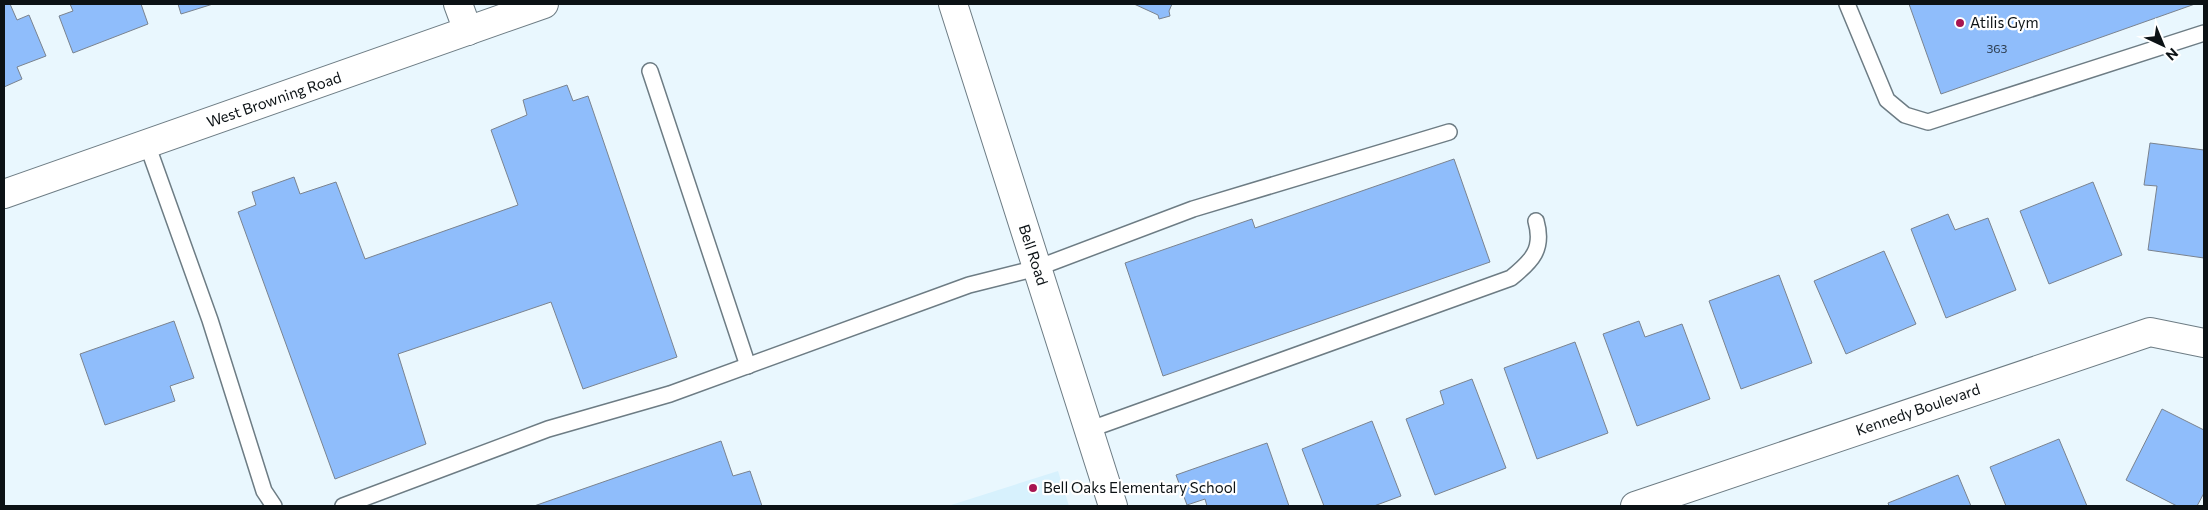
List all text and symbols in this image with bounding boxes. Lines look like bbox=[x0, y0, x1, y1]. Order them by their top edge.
place label: Atilis Gym bbox=[1970, 13, 2039, 31]
marker: Atilis Gym bbox=[1954, 17, 1966, 29]
north arrow bbox=[2138, 20, 2188, 70]
house number: 363 bbox=[1987, 41, 2008, 55]
text: N bbox=[2163, 45, 2182, 64]
street label: West Browning Road bbox=[204, 68, 343, 131]
street label: Bell Road bbox=[1016, 222, 1052, 287]
street label: Kennedy Boulevard bbox=[1853, 379, 1982, 439]
place label: Bell Oaks Elementary School bbox=[1043, 478, 1236, 496]
marker: Bell Oaks Elementary School bbox=[1027, 482, 1039, 494]

